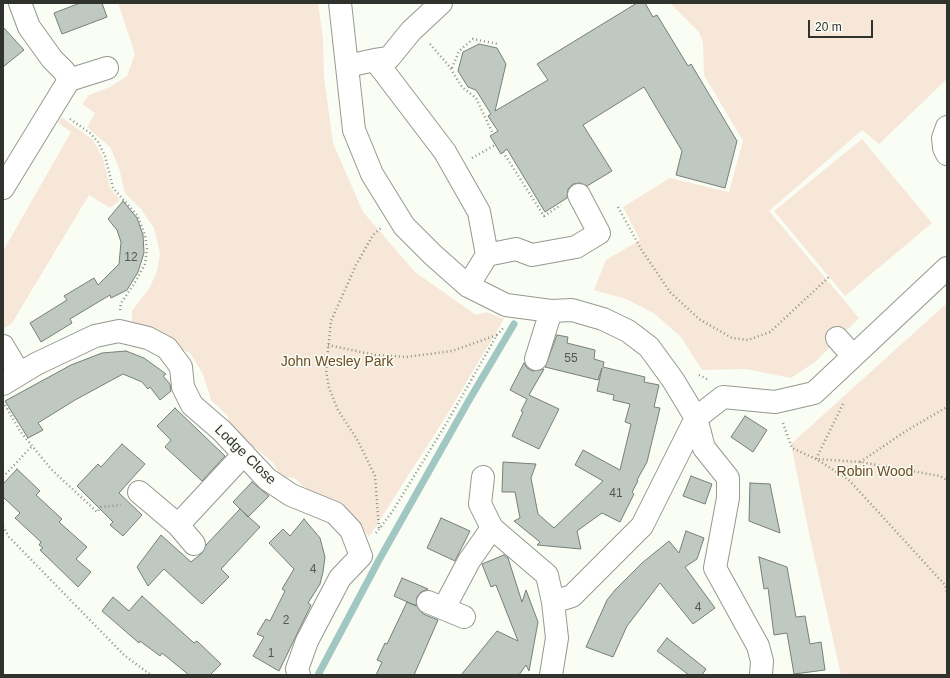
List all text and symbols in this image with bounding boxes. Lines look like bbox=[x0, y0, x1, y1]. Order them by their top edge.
scale bar bbox=[810, 12, 875, 38]
text: 20 m bbox=[815, 20, 842, 34]
house number: 12 bbox=[124, 251, 138, 265]
house number: 55 bbox=[564, 352, 578, 366]
park label: John Wesley Park bbox=[281, 354, 393, 370]
street label: Lodge Close bbox=[211, 422, 279, 488]
park label: Robin Wood bbox=[837, 464, 913, 480]
house number: 41 bbox=[609, 487, 623, 501]
house number: 4 bbox=[310, 563, 316, 577]
house number: 4 bbox=[695, 601, 701, 615]
house number: 2 bbox=[283, 614, 289, 628]
house number: 1 bbox=[268, 647, 274, 661]

